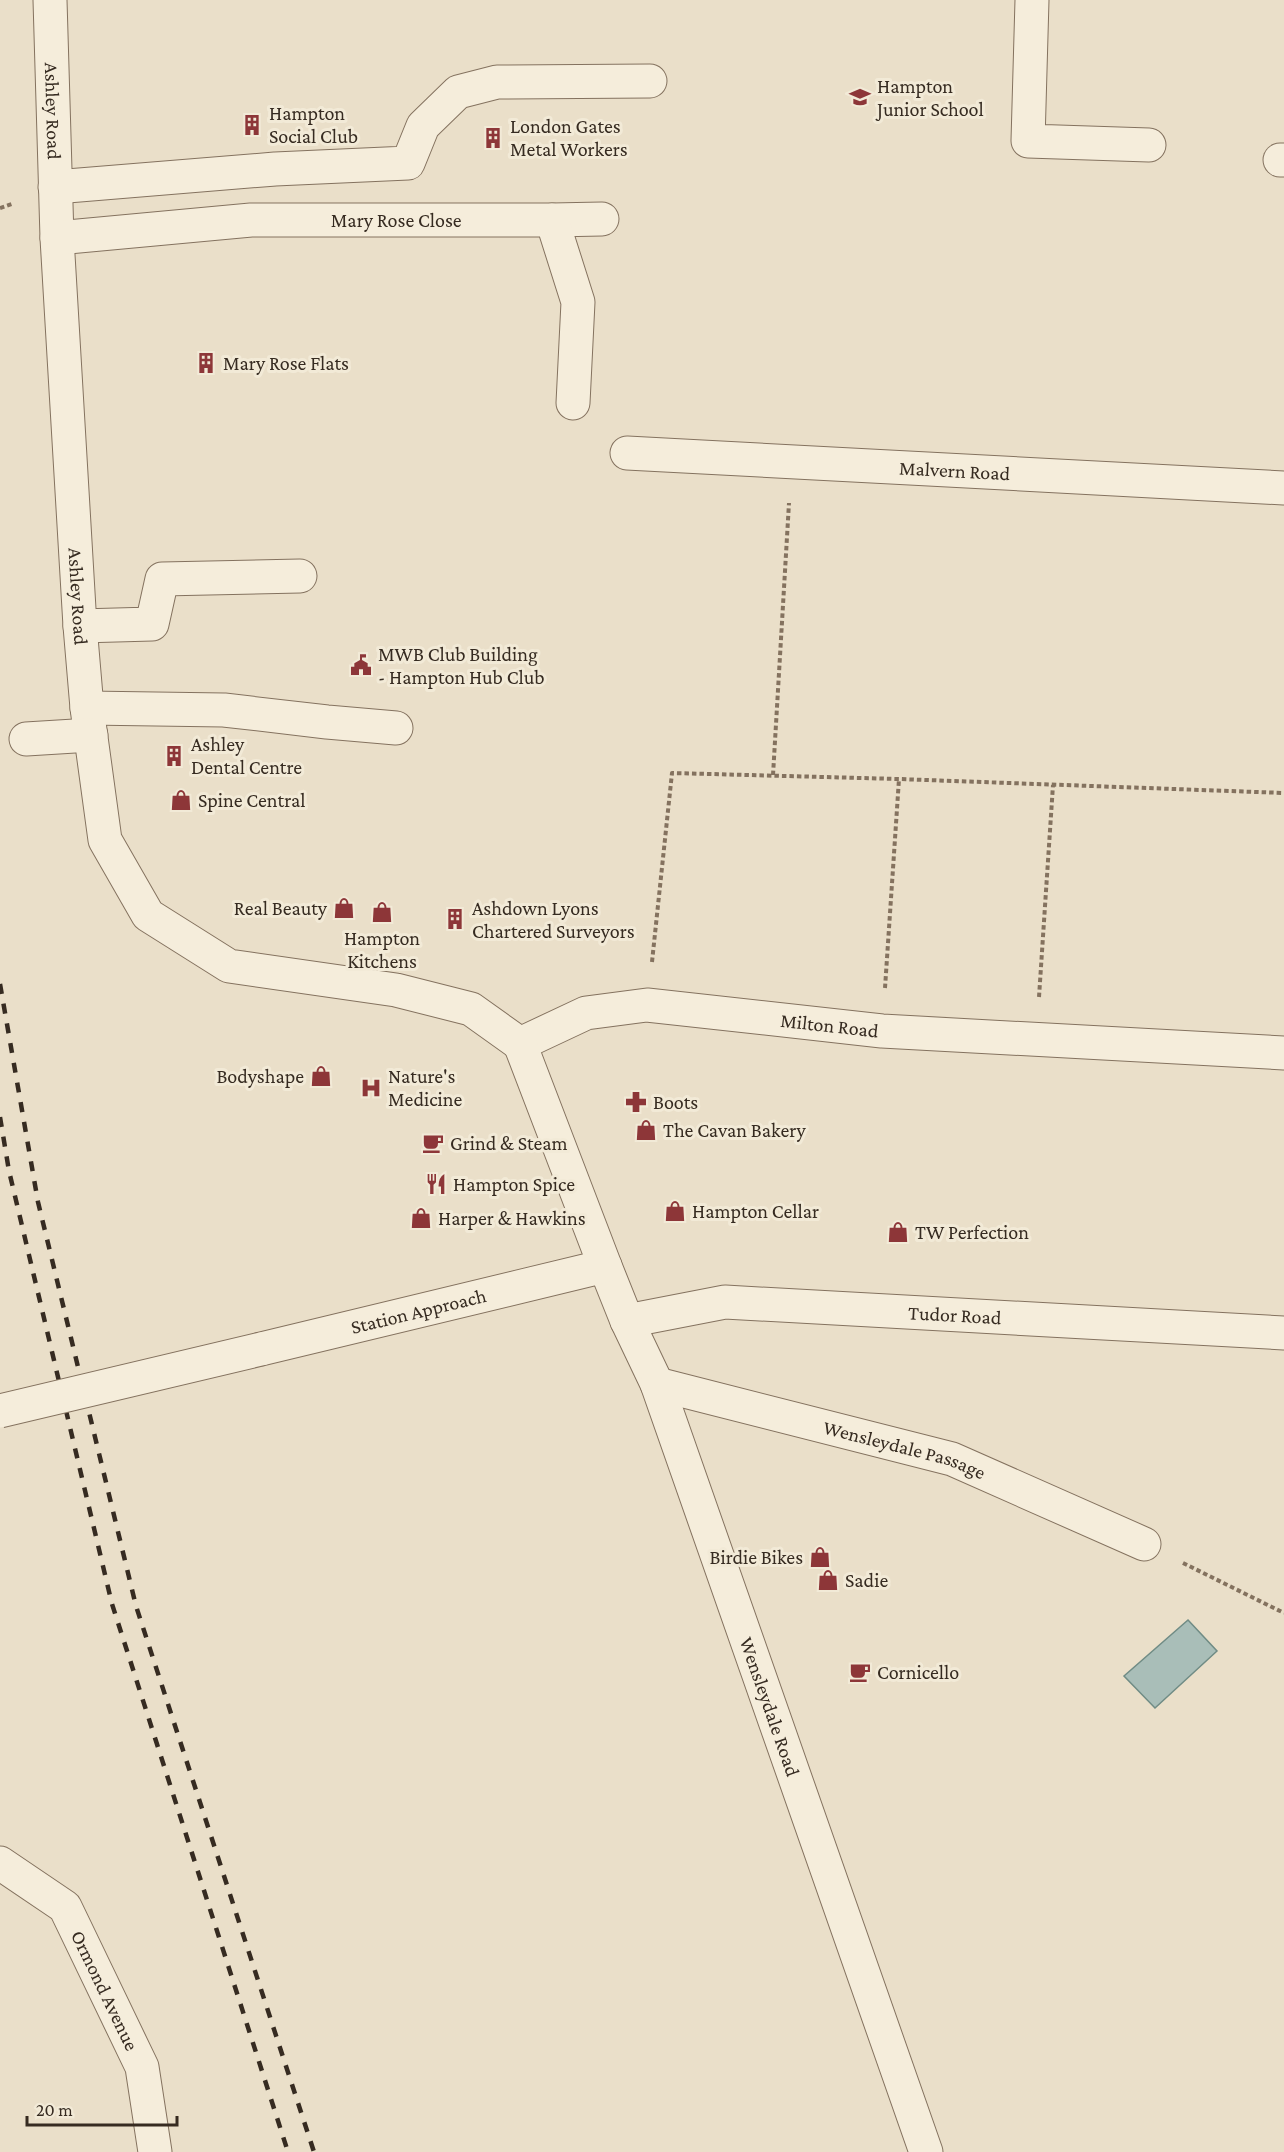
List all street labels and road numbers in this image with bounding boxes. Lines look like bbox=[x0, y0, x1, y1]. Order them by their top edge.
street label: Ashley Road bbox=[41, 62, 66, 160]
street label: Mary Rose Close bbox=[331, 209, 462, 232]
street label: Malvern Road bbox=[898, 457, 1011, 484]
street label: Ashley Road bbox=[64, 547, 93, 646]
street label: Milton Road bbox=[779, 1009, 880, 1042]
street label: Station Approach bbox=[349, 1284, 489, 1338]
street label: Tudor Road bbox=[908, 1301, 1002, 1328]
street label: Wensleydale Passage bbox=[821, 1416, 989, 1484]
street label: Wensleydale Road bbox=[736, 1634, 805, 1780]
street label: Ormond Avenue bbox=[67, 1927, 143, 2054]

